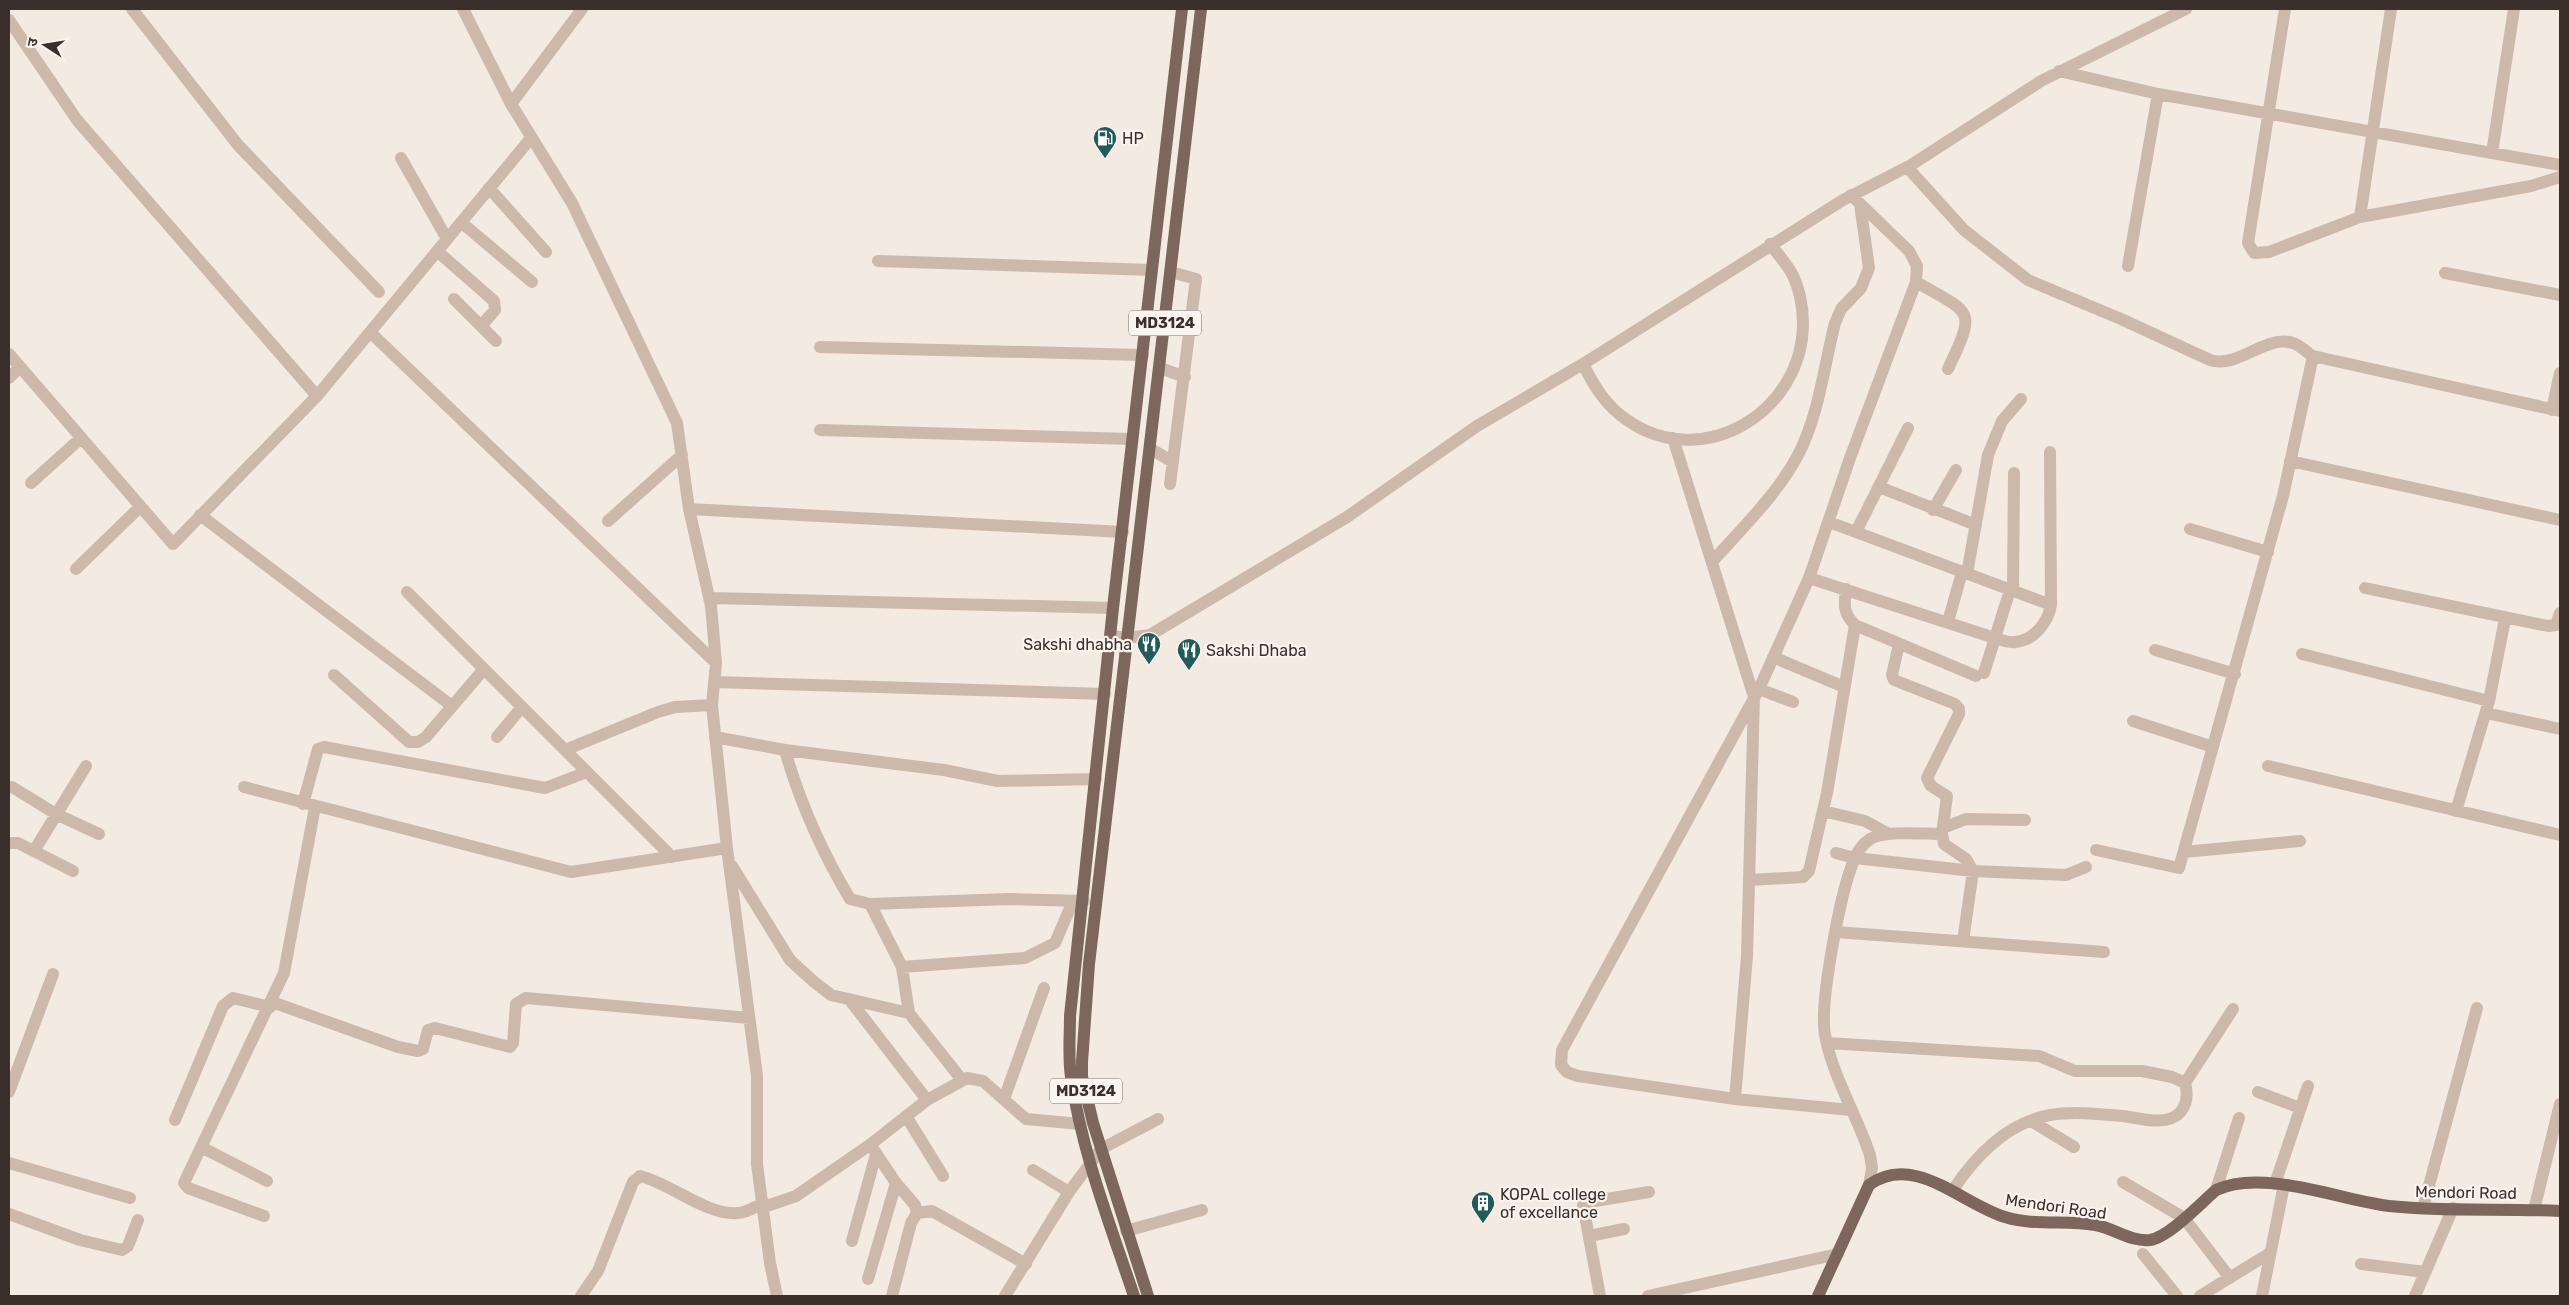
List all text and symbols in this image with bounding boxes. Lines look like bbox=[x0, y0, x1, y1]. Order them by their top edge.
north arrow bbox=[20, 20, 70, 70]
text: उ bbox=[24, 36, 42, 48]
fuel station icon: HP bbox=[1092, 125, 1118, 159]
place label: HP bbox=[1122, 129, 1144, 148]
road number: MD3124 bbox=[1129, 310, 1201, 336]
restaurant icon: Sakshi dhabha bbox=[1136, 631, 1162, 665]
place label: Sakshi dhabha bbox=[1023, 635, 1132, 654]
restaurant icon: Sakshi Dhaba bbox=[1176, 637, 1202, 671]
place label: Sakshi Dhaba bbox=[1206, 641, 1307, 660]
road number: MD3124 bbox=[1050, 1078, 1122, 1104]
street label: Mendori Road bbox=[2415, 1182, 2517, 1203]
place label: KOPAL college of excellance bbox=[1500, 1185, 1606, 1222]
building icon: KOPAL college of excellance bbox=[1470, 1190, 1496, 1224]
street label: Mendori Road bbox=[2004, 1190, 2108, 1223]

